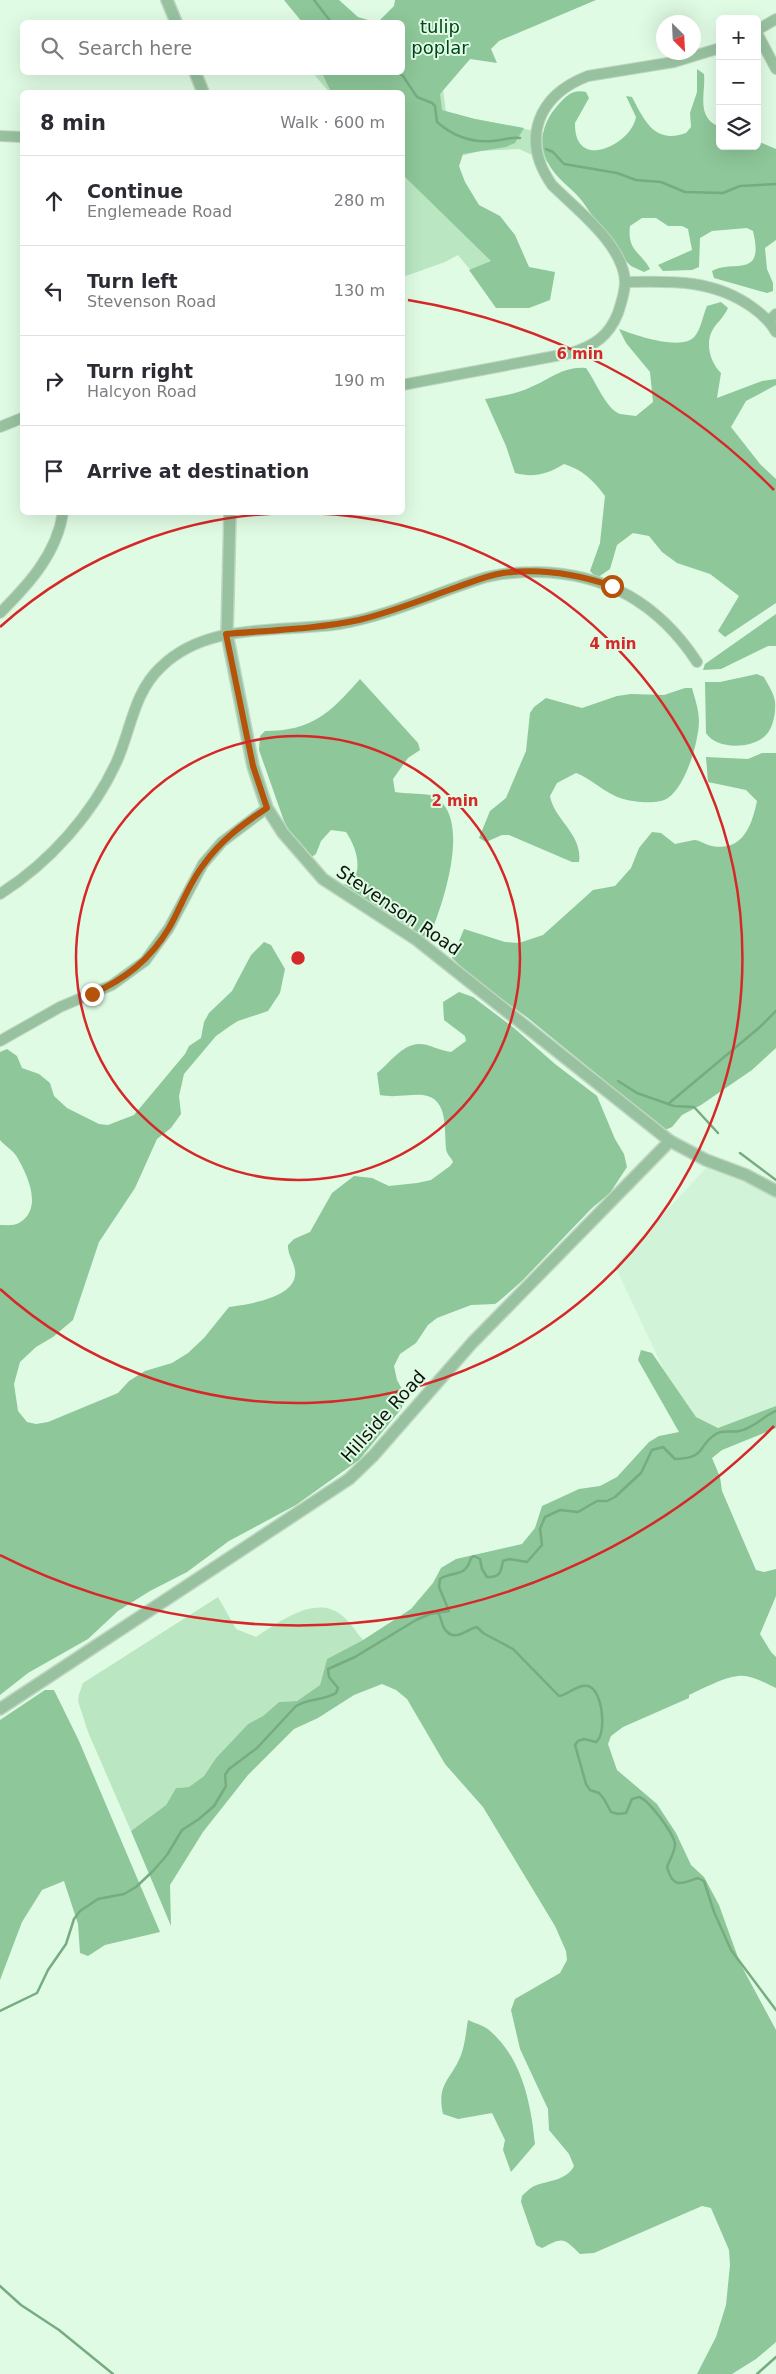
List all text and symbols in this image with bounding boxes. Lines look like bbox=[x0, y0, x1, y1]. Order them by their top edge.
north arrow bbox=[656, 15, 701, 60]
map controls bbox=[716, 15, 761, 150]
button: + bbox=[716, 15, 761, 60]
park label: tulip poplar bbox=[411, 16, 469, 58]
search box bbox=[20, 20, 405, 75]
icon: search bbox=[38, 34, 66, 62]
text: Search here bbox=[78, 37, 192, 59]
button: − bbox=[716, 60, 761, 105]
button: layers bbox=[716, 105, 761, 150]
text: 8 min bbox=[40, 111, 106, 135]
text: Walk · 600 m bbox=[280, 113, 385, 132]
text: Continue bbox=[87, 180, 183, 202]
icon: ahead bbox=[40, 187, 68, 215]
text: 280 m bbox=[334, 191, 385, 210]
text: Englemeade Road bbox=[87, 202, 232, 221]
text: Turn left bbox=[87, 270, 178, 292]
icon: left bbox=[40, 277, 68, 305]
text: 130 m bbox=[334, 281, 385, 300]
text: Stevenson Road bbox=[87, 292, 216, 311]
text: 6 min bbox=[556, 345, 604, 363]
text: Turn right bbox=[87, 360, 193, 382]
icon: right bbox=[40, 367, 68, 395]
text: 190 m bbox=[334, 371, 385, 390]
text: Halcyon Road bbox=[87, 382, 197, 401]
icon: arrive bbox=[40, 457, 68, 485]
text: Arrive at destination bbox=[87, 460, 309, 482]
route start bbox=[601, 575, 624, 598]
text: 4 min bbox=[589, 635, 637, 653]
text: 2 min bbox=[431, 792, 479, 810]
street label: Stevenson Road bbox=[333, 861, 465, 959]
centre of rings bbox=[289, 949, 307, 967]
route end bbox=[81, 983, 104, 1006]
street label: Hillside Road bbox=[336, 1366, 430, 1466]

